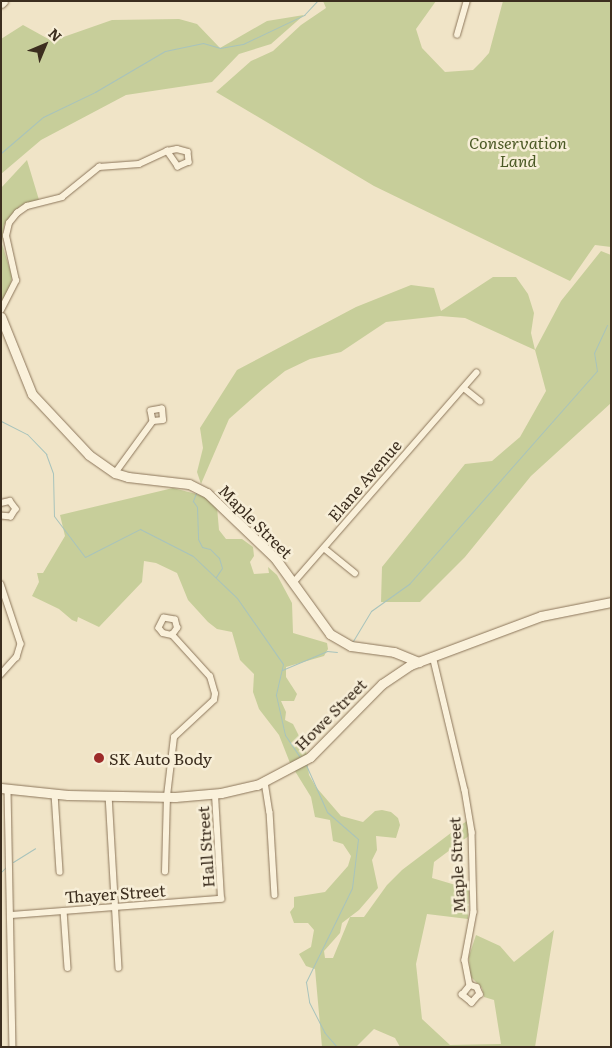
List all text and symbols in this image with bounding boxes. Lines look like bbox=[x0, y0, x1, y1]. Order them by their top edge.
north arrow bbox=[20, 20, 70, 70]
text: N bbox=[44, 23, 67, 46]
park label: Conservation Land bbox=[469, 132, 567, 170]
street label: Elane Avenue bbox=[323, 435, 405, 525]
street label: Maple Street bbox=[215, 480, 297, 562]
street label: Howe Street bbox=[290, 674, 370, 754]
place label: SK Auto Body bbox=[109, 748, 212, 768]
marker: SK Auto Body bbox=[93, 752, 105, 764]
street label: Hall Street bbox=[193, 806, 217, 888]
street label: Maple Street bbox=[444, 816, 468, 914]
street label: Thayer Street bbox=[64, 880, 166, 906]

